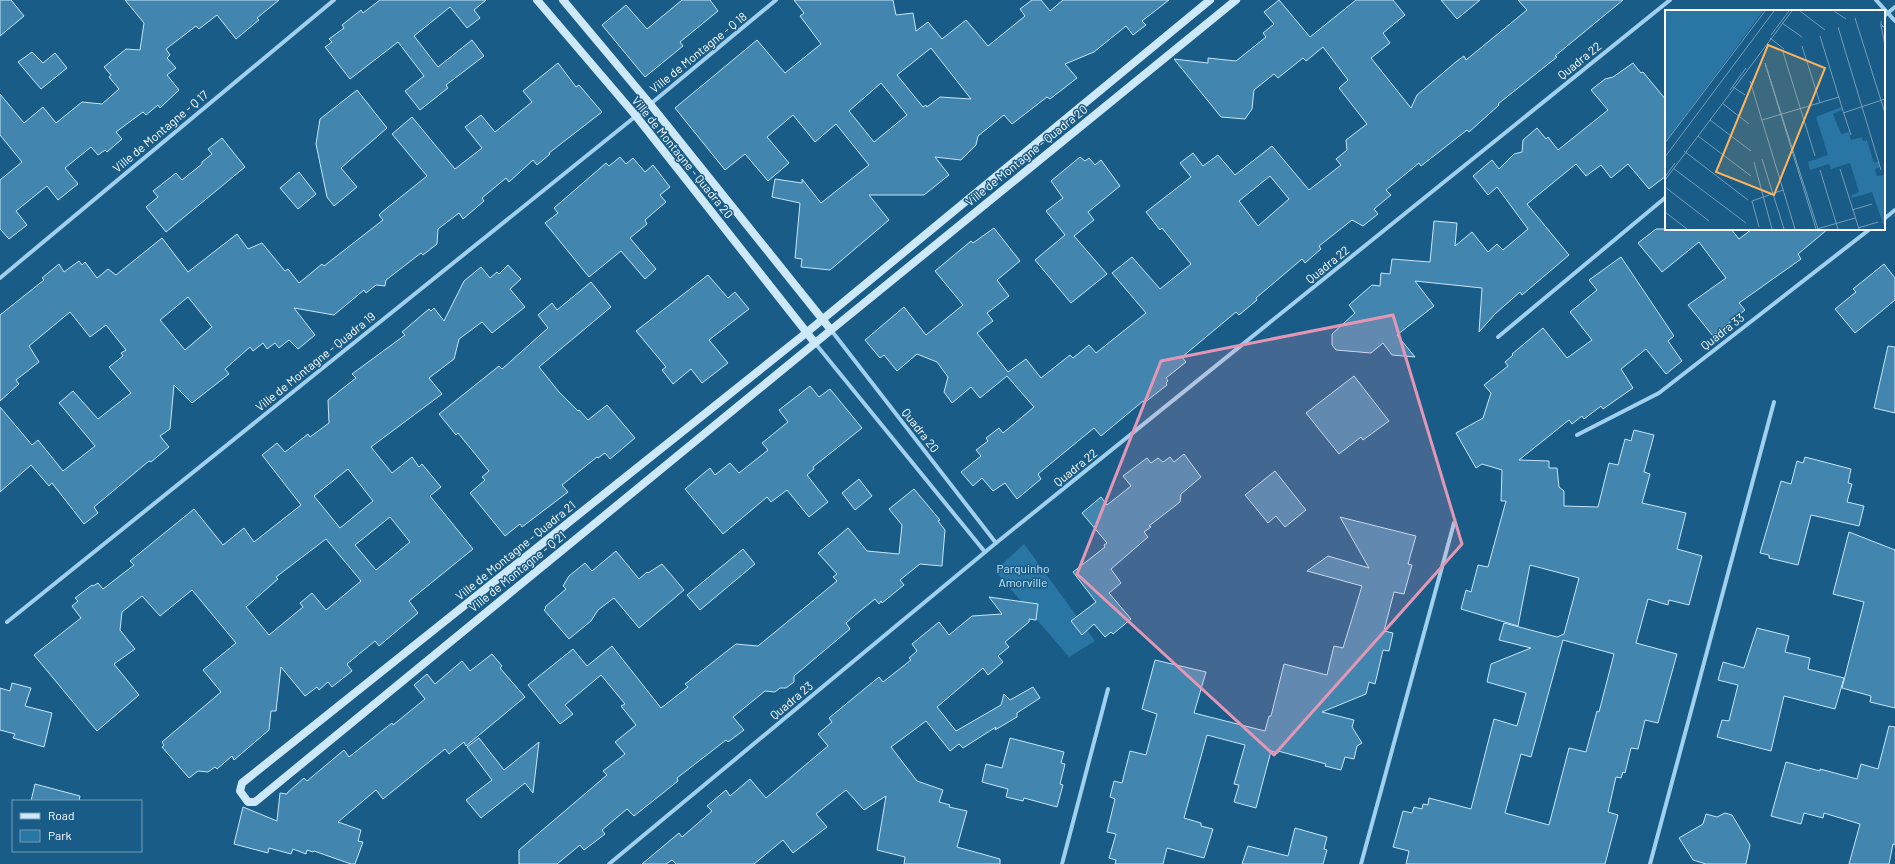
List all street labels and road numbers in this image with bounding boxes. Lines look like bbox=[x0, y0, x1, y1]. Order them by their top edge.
street label: Ville de Montagne - Q 18 bbox=[647, 9, 749, 95]
street label: Quadra 22 bbox=[1554, 38, 1604, 82]
street label: Ville de Montagne - Q 17 bbox=[110, 87, 211, 175]
street label: Ville de Montagne - Quadra 20 bbox=[630, 93, 736, 221]
street label: Ville de Montagne - Quadra 20 bbox=[962, 102, 1090, 208]
street label: Quadra 22 bbox=[1302, 242, 1352, 286]
street label: Ville de Montagne - Quadra 19 bbox=[252, 308, 378, 414]
street label: Quadra 33 bbox=[1697, 310, 1747, 352]
street label: Quadra 20 bbox=[899, 405, 943, 455]
street label: Quadra 22 bbox=[1050, 445, 1100, 489]
street label: Ville de Montagne - Quadra 21 bbox=[452, 497, 578, 603]
street label: Ville de Montagne - Q 21 bbox=[466, 528, 568, 614]
street label: Quadra 23 bbox=[767, 678, 815, 722]

